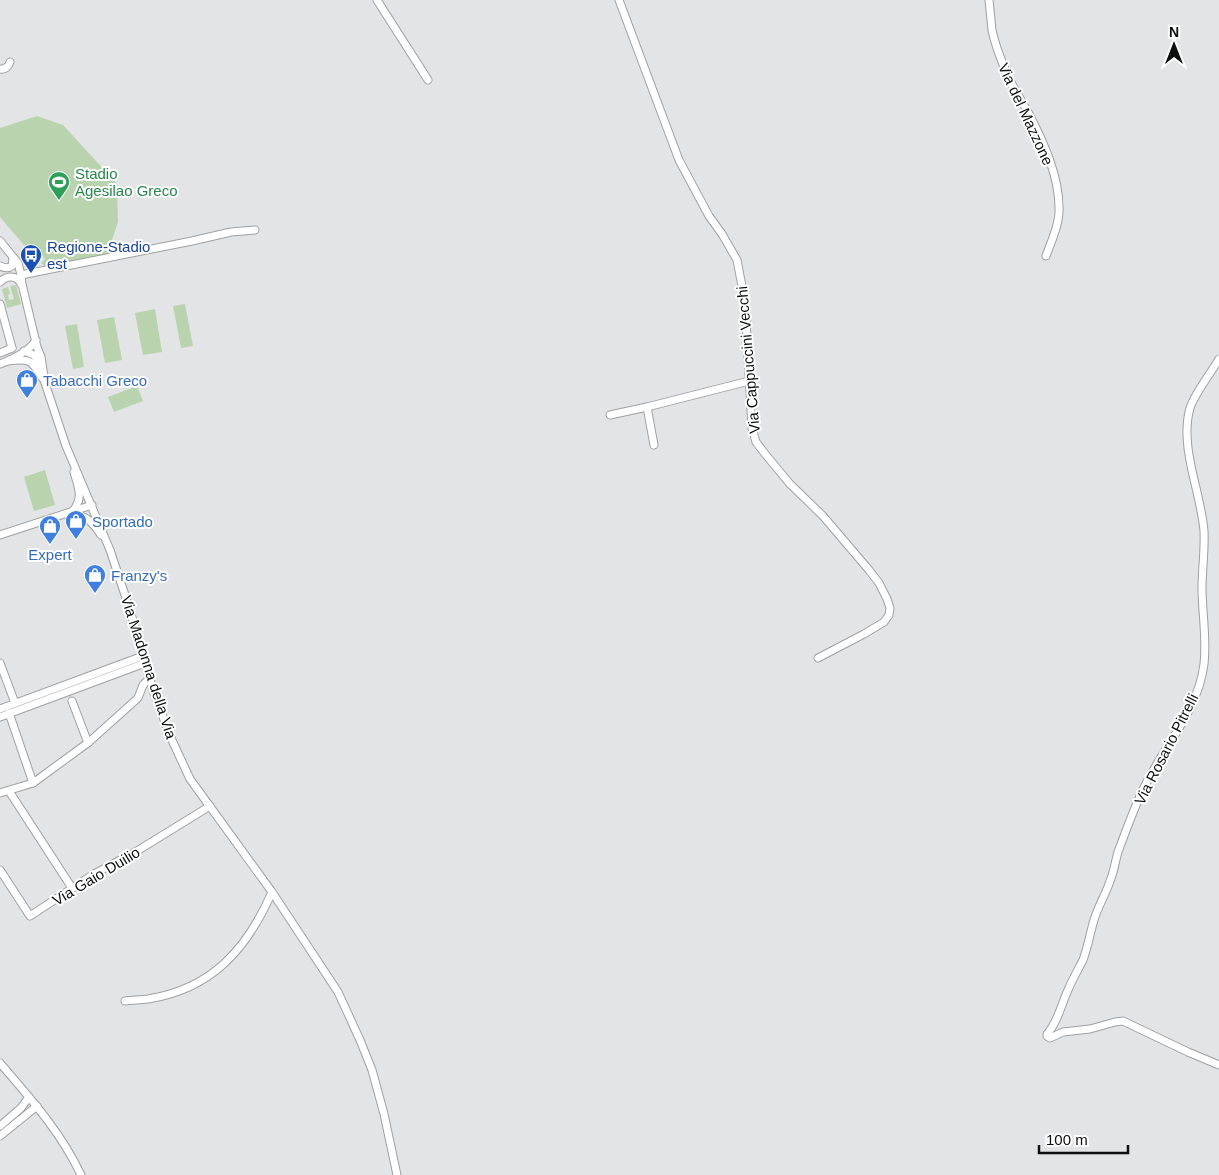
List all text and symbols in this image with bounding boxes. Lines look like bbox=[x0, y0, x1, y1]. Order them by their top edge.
north arrow bbox=[1149, 20, 1199, 70]
text: N bbox=[1169, 24, 1179, 40]
street label: Via del Mazzone bbox=[995, 60, 1057, 168]
place label: Stadio Agesilao Greco bbox=[75, 165, 178, 199]
sports icon: Stadio Agesilao Greco bbox=[47, 170, 71, 201]
place label: Regione-Stadio est bbox=[47, 238, 150, 272]
bus stop icon: Regione-Stadio est bbox=[19, 243, 43, 274]
street label: Via Cappuccini Vecchi bbox=[733, 285, 763, 435]
shop icon: Tabacchi Greco bbox=[15, 368, 39, 399]
place label: Tabacchi Greco bbox=[43, 372, 147, 389]
shop icon: Sportado bbox=[64, 509, 88, 540]
place label: Sportado bbox=[92, 513, 153, 530]
shop icon: Expert bbox=[38, 514, 62, 545]
place label: Expert bbox=[28, 546, 73, 563]
shop icon: Franzy's bbox=[83, 563, 107, 594]
place label: Franzy's bbox=[111, 567, 167, 584]
street label: Via Madonna della Via bbox=[118, 593, 180, 741]
street label: Via Rosario Pitrelli bbox=[1131, 691, 1201, 807]
street label: Via Gaio Duilio bbox=[49, 843, 143, 909]
scale bar bbox=[1039, 1122, 1128, 1154]
text: 100 m bbox=[1046, 1131, 1088, 1148]

